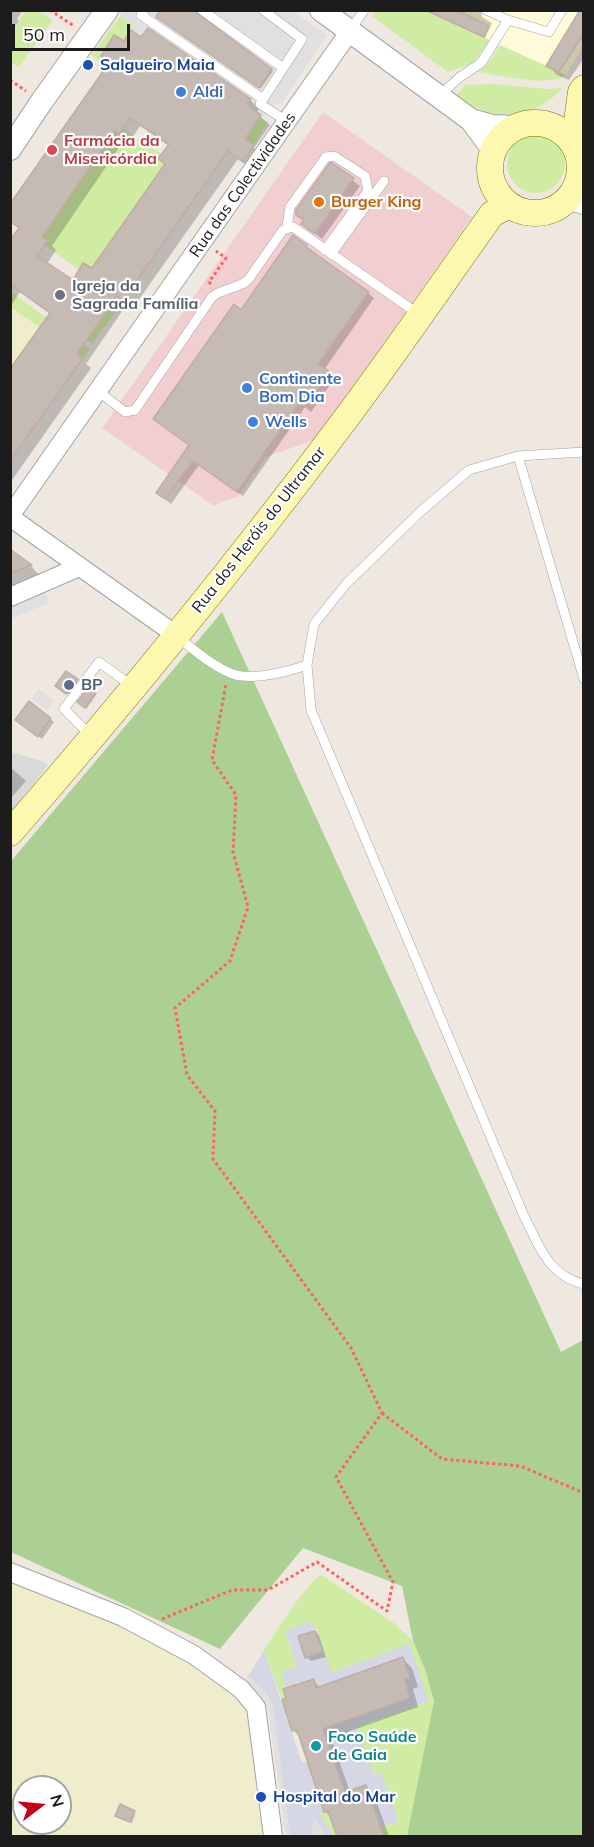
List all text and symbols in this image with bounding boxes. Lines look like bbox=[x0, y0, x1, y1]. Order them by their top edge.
scale bar bbox=[15, 12, 134, 50]
text: 50 m bbox=[23, 23, 65, 46]
place label: Salgueiro Maia bbox=[100, 55, 215, 75]
marker: Salgueiro Maia bbox=[81, 58, 95, 72]
place label: Aldi bbox=[193, 82, 223, 102]
marker: Aldi bbox=[174, 85, 188, 99]
street label: Rua das Colectividades bbox=[186, 109, 300, 261]
place label: Farmácia da Misericórdia bbox=[64, 131, 160, 169]
marker: Farmácia da Misericórdia bbox=[45, 143, 59, 157]
place label: Burger King bbox=[331, 192, 422, 212]
marker: Burger King bbox=[312, 195, 326, 209]
place label: Igreja da Sagrada Família bbox=[72, 276, 198, 314]
marker: Igreja da Sagrada Família bbox=[53, 288, 67, 302]
place label: Continente Bom Dia bbox=[259, 369, 342, 407]
marker: Continente Bom Dia bbox=[240, 381, 254, 395]
place label: Wells bbox=[265, 412, 307, 432]
marker: Wells bbox=[246, 415, 260, 429]
street label: Rua dos Heróis do Ultramar bbox=[188, 443, 330, 617]
place label: BP bbox=[81, 675, 103, 695]
marker: BP bbox=[62, 678, 76, 692]
place label: Foco Saúde de Gaia bbox=[328, 1727, 417, 1765]
marker: Foco Saúde de Gaia bbox=[309, 1739, 323, 1753]
north arrow bbox=[12, 1775, 72, 1835]
place label: Hospital do Mar bbox=[273, 1787, 395, 1807]
marker: Hospital do Mar bbox=[254, 1790, 268, 1804]
text: N bbox=[46, 1792, 69, 1809]

